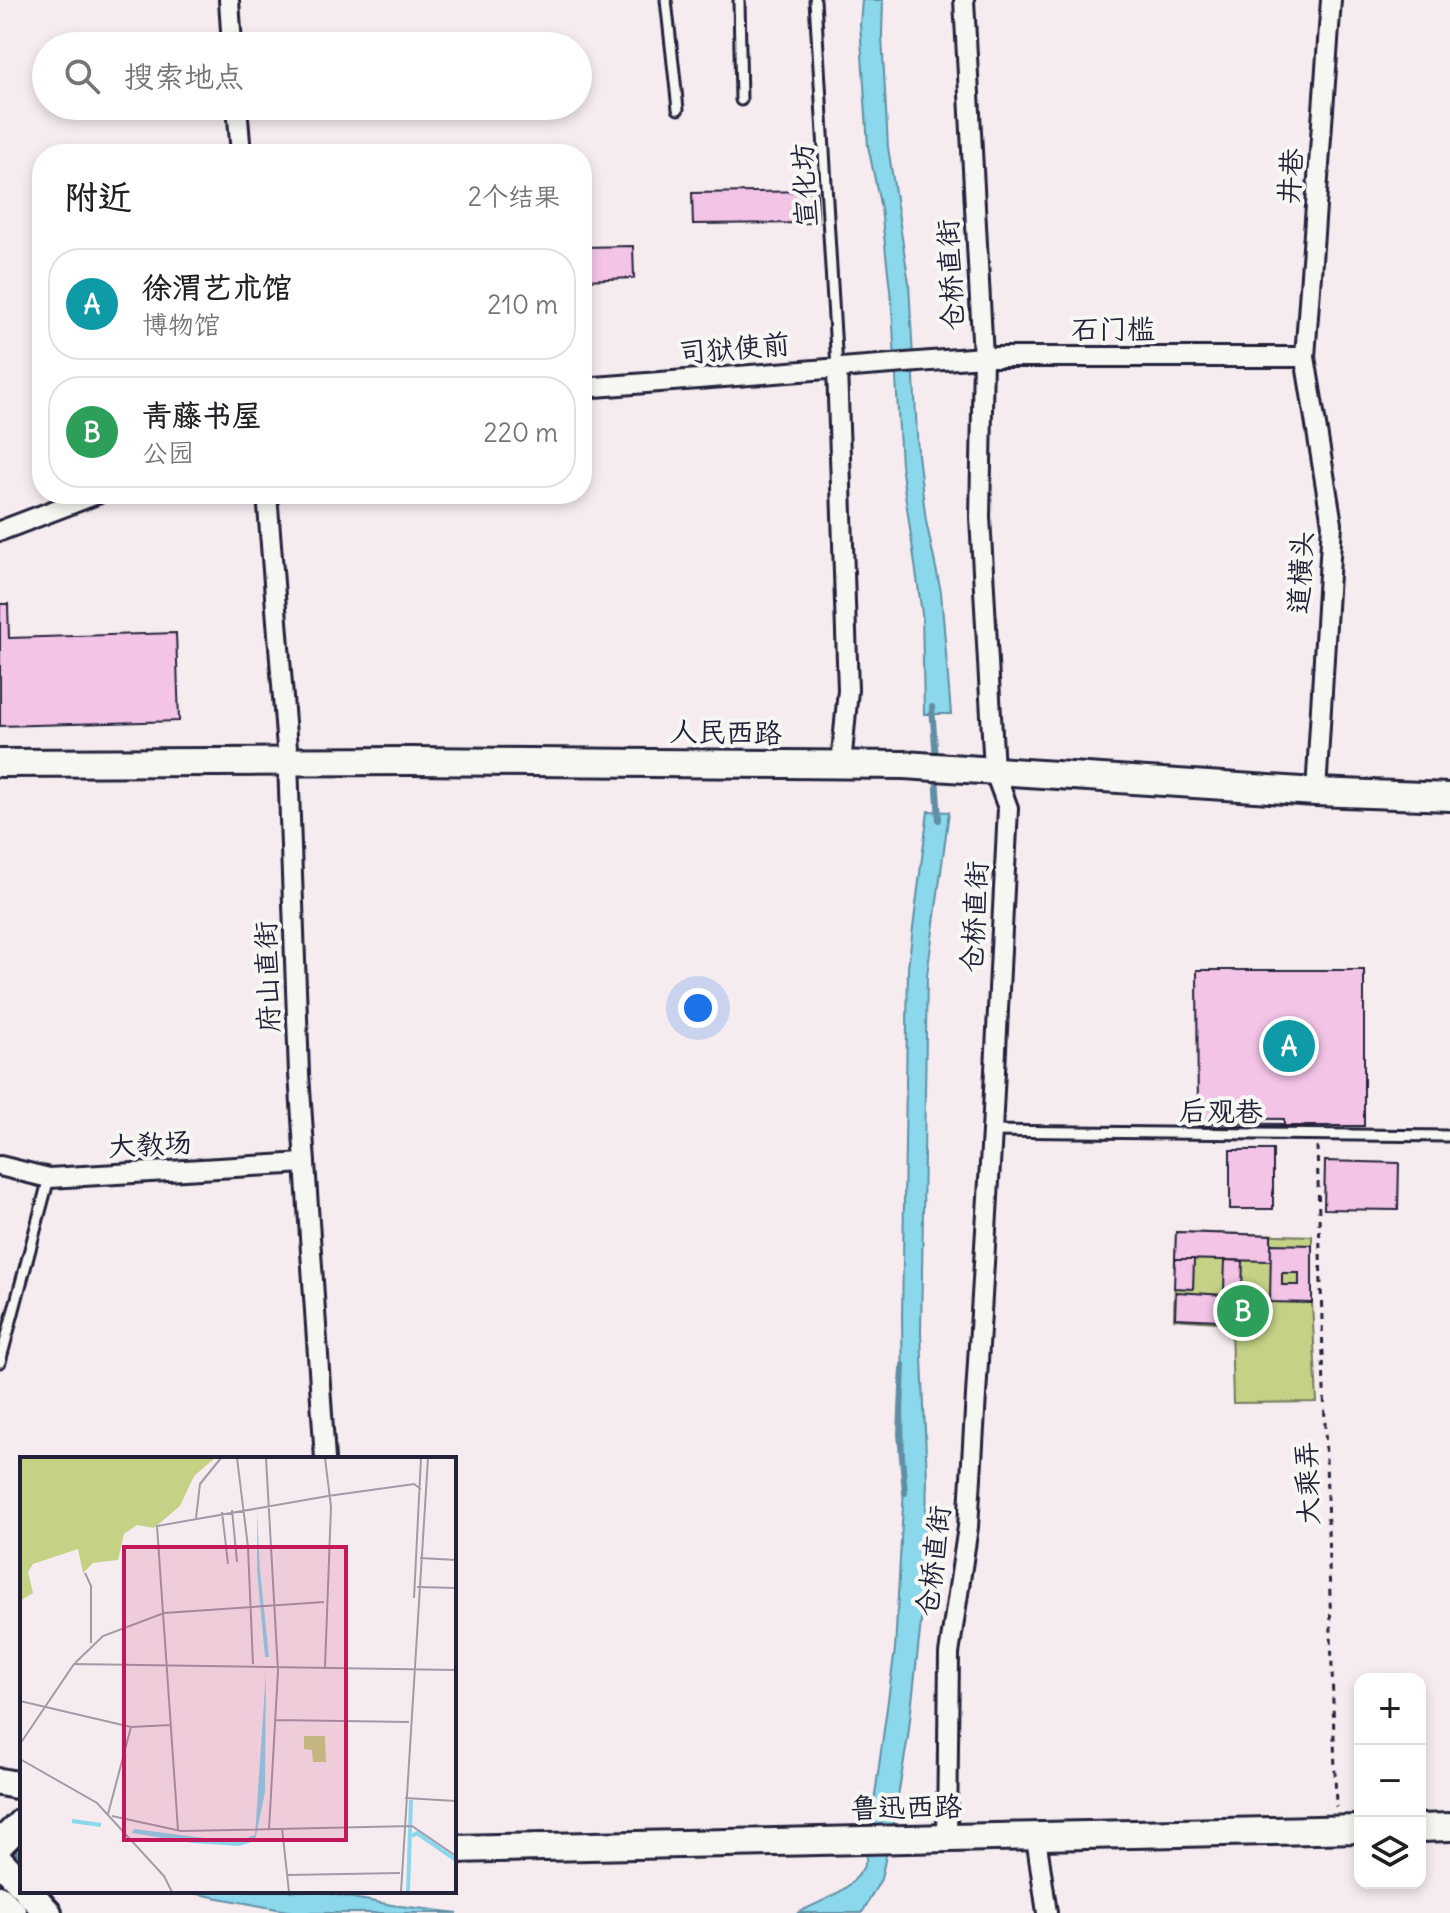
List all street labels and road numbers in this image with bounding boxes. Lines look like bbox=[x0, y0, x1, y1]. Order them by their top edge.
street label: 宣化坊 bbox=[784, 142, 824, 228]
street label: 井巷 bbox=[1270, 146, 1310, 205]
street label: 仓桥直街 bbox=[929, 218, 971, 332]
street label: 石门槛 bbox=[1071, 311, 1155, 347]
street label: 司狱使前 bbox=[677, 325, 791, 371]
street label: 道横头 bbox=[1280, 529, 1320, 615]
street label: 人民西路 bbox=[670, 713, 782, 751]
street label: 仓桥直街 bbox=[953, 860, 995, 974]
street label: 府山直街 bbox=[247, 920, 287, 1034]
street label: 后观巷 bbox=[1179, 1092, 1264, 1130]
street label: 大教场 bbox=[107, 1124, 193, 1164]
street label: 大乘弄 bbox=[1288, 1440, 1326, 1526]
street label: 仓桥直街 bbox=[908, 1503, 958, 1619]
street label: 鲁迅西路 bbox=[850, 1788, 962, 1826]

